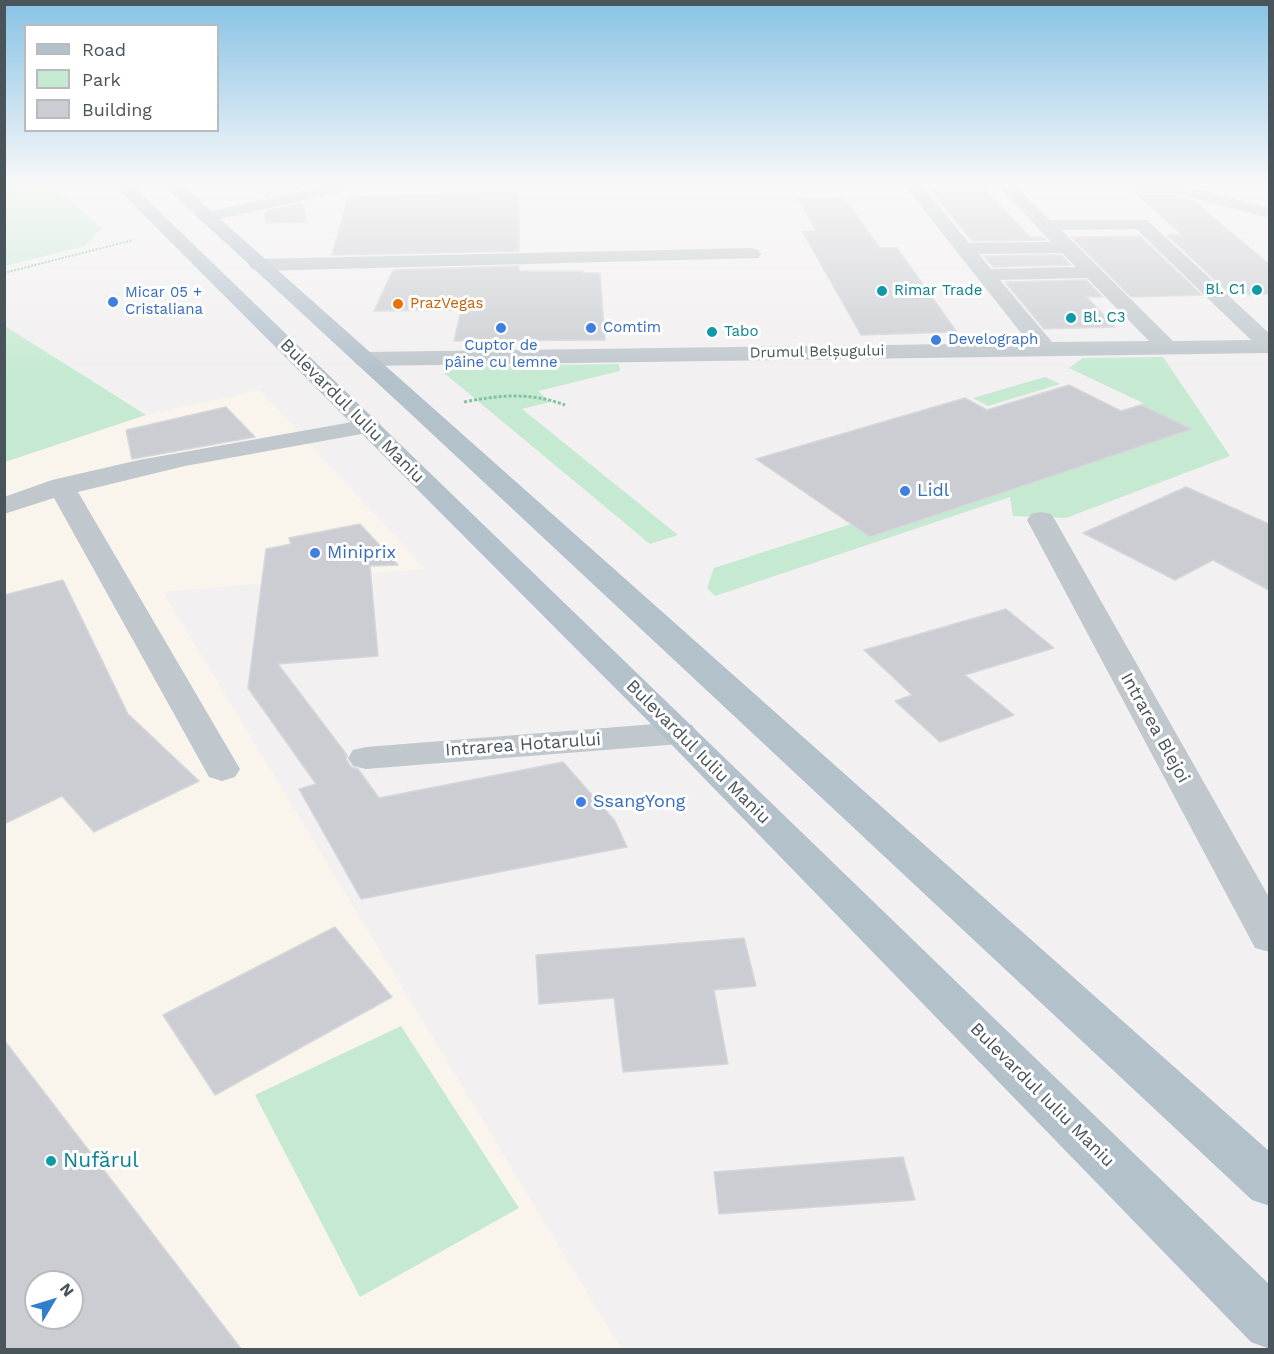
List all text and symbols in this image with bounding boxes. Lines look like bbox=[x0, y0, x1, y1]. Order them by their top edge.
legend bbox=[24, 24, 219, 132]
text: Road bbox=[82, 39, 126, 60]
text: Park bbox=[82, 69, 121, 90]
text: Building bbox=[82, 99, 152, 120]
place label: Bl. C1 bbox=[1205, 281, 1245, 299]
place label: Rimar Trade bbox=[894, 282, 982, 300]
marker: Bl. C1 bbox=[1250, 283, 1264, 297]
place label: Micar 05 + Cristaliana bbox=[125, 284, 203, 319]
marker: Rimar Trade bbox=[875, 284, 889, 298]
marker: Micar 05 + Cristaliana bbox=[106, 295, 120, 309]
place label: PrazVegas bbox=[410, 295, 483, 313]
marker: PrazVegas bbox=[391, 297, 405, 311]
place label: Bl. C3 bbox=[1083, 309, 1126, 327]
marker: Bl. C3 bbox=[1064, 311, 1078, 325]
place label: Comtim bbox=[603, 319, 661, 337]
marker: Cuptor de pâine cu lemne bbox=[494, 321, 508, 335]
marker: Comtim bbox=[584, 321, 598, 335]
place label: Tabo bbox=[724, 323, 758, 341]
marker: Tabo bbox=[705, 325, 719, 339]
place label: Develograph bbox=[948, 331, 1038, 349]
marker: Develograph bbox=[929, 333, 943, 347]
street label: Bulevardul Iuliu Maniu bbox=[275, 334, 429, 488]
place label: Cuptor de pâine cu lemne bbox=[444, 337, 558, 372]
street label: Drumul Belșugului bbox=[750, 342, 884, 362]
place label: Lidl bbox=[917, 480, 949, 502]
marker: Lidl bbox=[898, 484, 912, 498]
place label: Miniprix bbox=[327, 542, 396, 564]
marker: Miniprix bbox=[308, 546, 322, 560]
street label: Intrarea Blejoi bbox=[1116, 669, 1194, 787]
street label: Bulevardul Iuliu Maniu bbox=[621, 675, 775, 829]
street label: Intrarea Hotarului bbox=[444, 729, 602, 761]
place label: SsangYong bbox=[593, 791, 685, 813]
marker: SsangYong bbox=[574, 795, 588, 809]
street label: Bulevardul Iuliu Maniu bbox=[965, 1018, 1119, 1172]
place label: Nufărul bbox=[63, 1148, 139, 1174]
marker: Nufărul bbox=[44, 1154, 58, 1168]
north arrow bbox=[24, 1270, 84, 1330]
text: N bbox=[56, 1279, 78, 1300]

